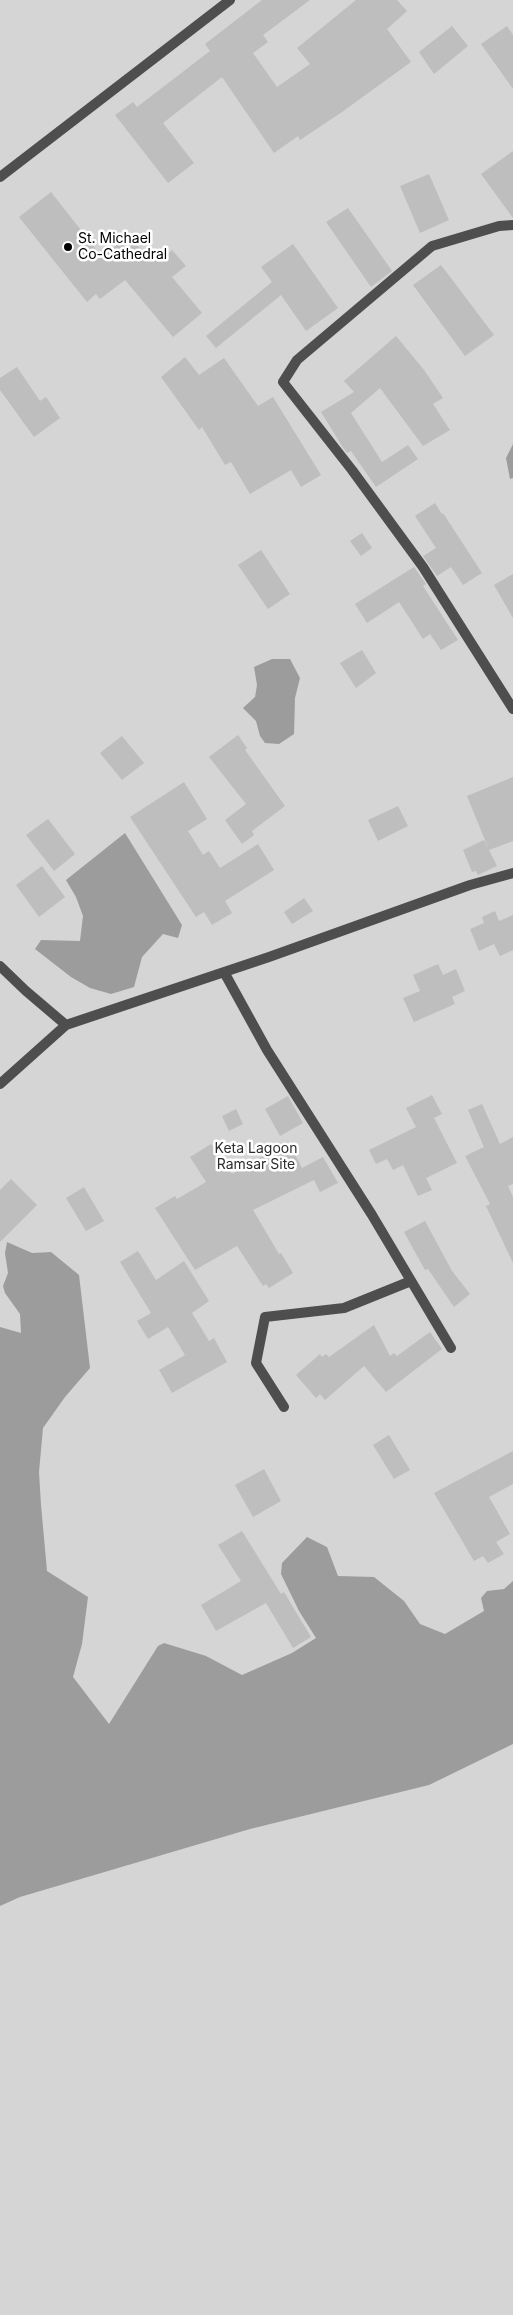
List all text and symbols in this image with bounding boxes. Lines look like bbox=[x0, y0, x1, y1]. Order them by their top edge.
place label: St. Michael Co-Cathedral bbox=[78, 231, 167, 264]
marker: St. Michael Co-Cathedral bbox=[62, 241, 74, 253]
park label: Keta Lagoon Ramsar Site bbox=[215, 1141, 297, 1174]

